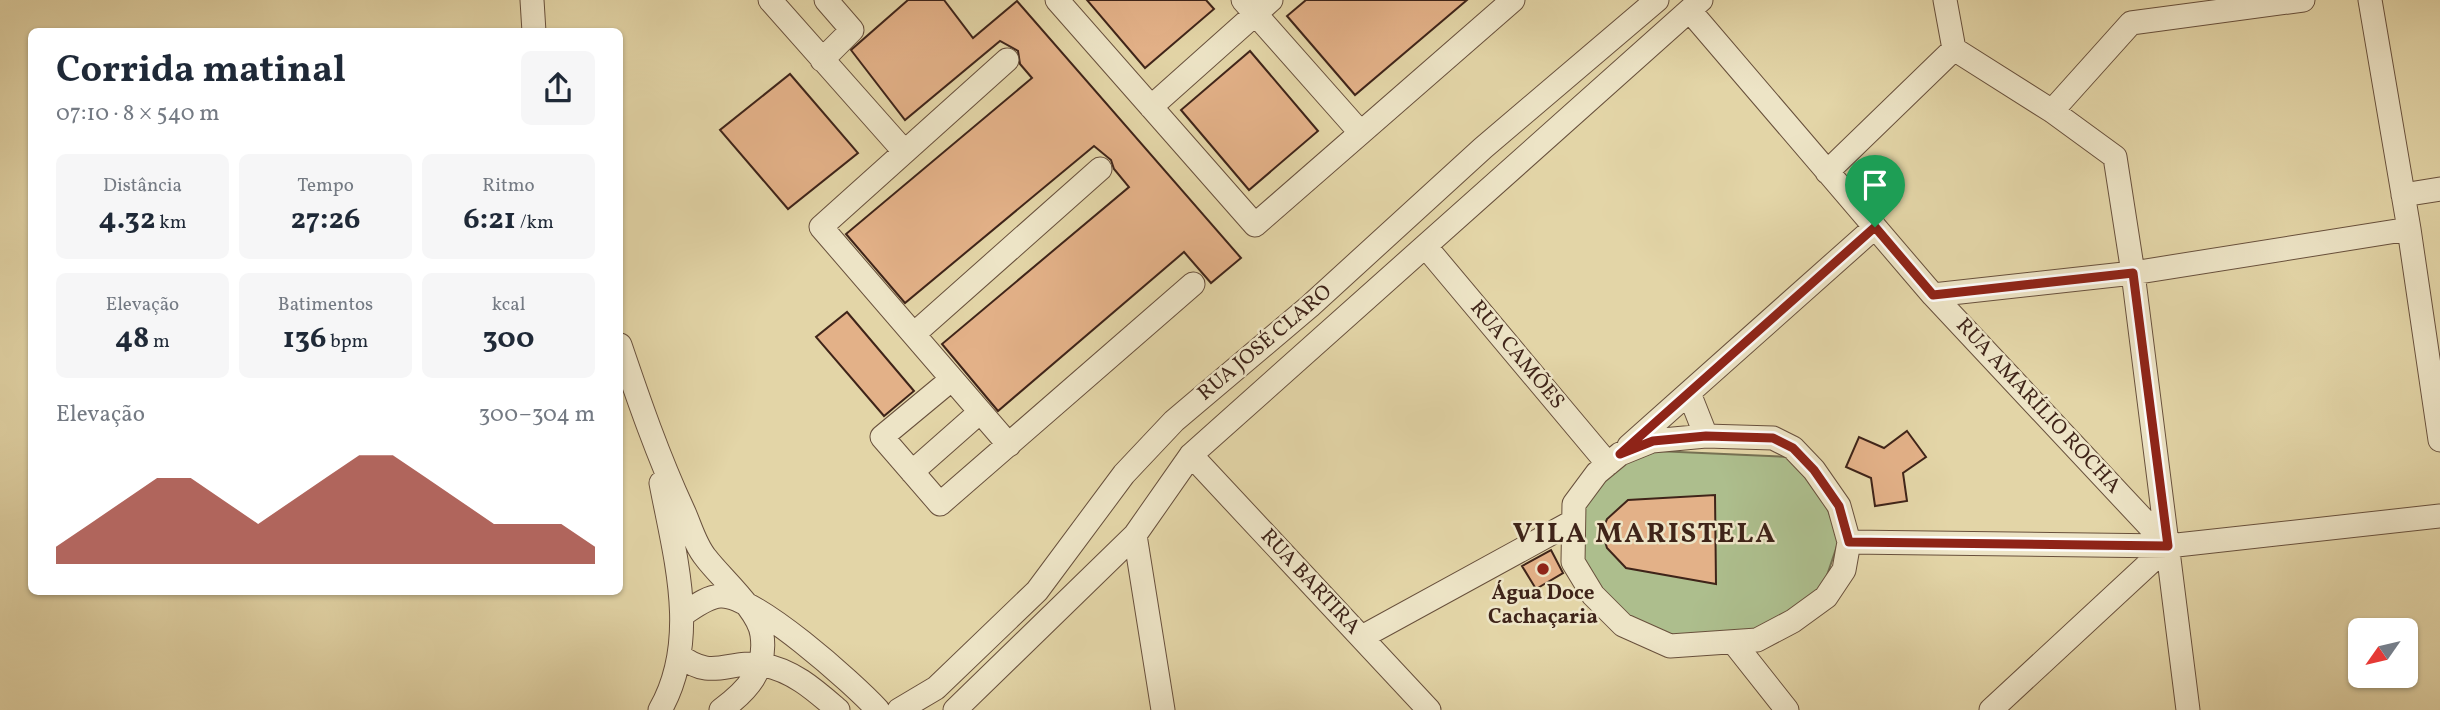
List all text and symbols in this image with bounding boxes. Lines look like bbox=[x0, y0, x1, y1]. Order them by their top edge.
text: Corrida matinal bbox=[56, 45, 346, 98]
button: share bbox=[521, 51, 595, 125]
text: 07:10 · 8 × 540 m bbox=[56, 98, 220, 130]
pin bbox=[1845, 155, 1905, 227]
icon: arrive bbox=[1856, 166, 1894, 204]
text: Distância bbox=[103, 173, 182, 199]
text: Tempo bbox=[297, 173, 354, 199]
text: Ritmo bbox=[482, 173, 535, 199]
text: 4.32 bbox=[98, 199, 156, 241]
text: 27:26 bbox=[290, 199, 361, 241]
text: 6:21 bbox=[463, 199, 516, 241]
text: km bbox=[156, 210, 187, 236]
text: /km bbox=[516, 210, 554, 236]
street label: RUA JOSÉ CLARO bbox=[1192, 278, 1338, 408]
text: Elevação bbox=[106, 292, 179, 318]
text: Batimentos bbox=[278, 292, 373, 318]
text: kcal bbox=[492, 292, 525, 318]
street label: RUA CAMÕES bbox=[1463, 294, 1571, 416]
street label: RUA AMARÍLIO ROCHA bbox=[1949, 312, 2127, 500]
text: 48 bbox=[115, 318, 149, 360]
text: 136 bbox=[283, 318, 326, 360]
text: 300 bbox=[482, 318, 535, 360]
text: m bbox=[149, 329, 170, 355]
text: bpm bbox=[326, 329, 368, 355]
text: Elevação bbox=[56, 399, 145, 431]
text: 300–304 m bbox=[479, 399, 595, 431]
district label: VILA MARISTELA bbox=[1513, 515, 1777, 554]
street label: RUA BARTIRA bbox=[1253, 523, 1367, 641]
marker: Água Doce Cachaçaria bbox=[1535, 561, 1551, 577]
place label: Água Doce Cachaçaria bbox=[1488, 579, 1598, 632]
north arrow bbox=[2348, 618, 2418, 688]
map controls bbox=[2348, 618, 2418, 688]

